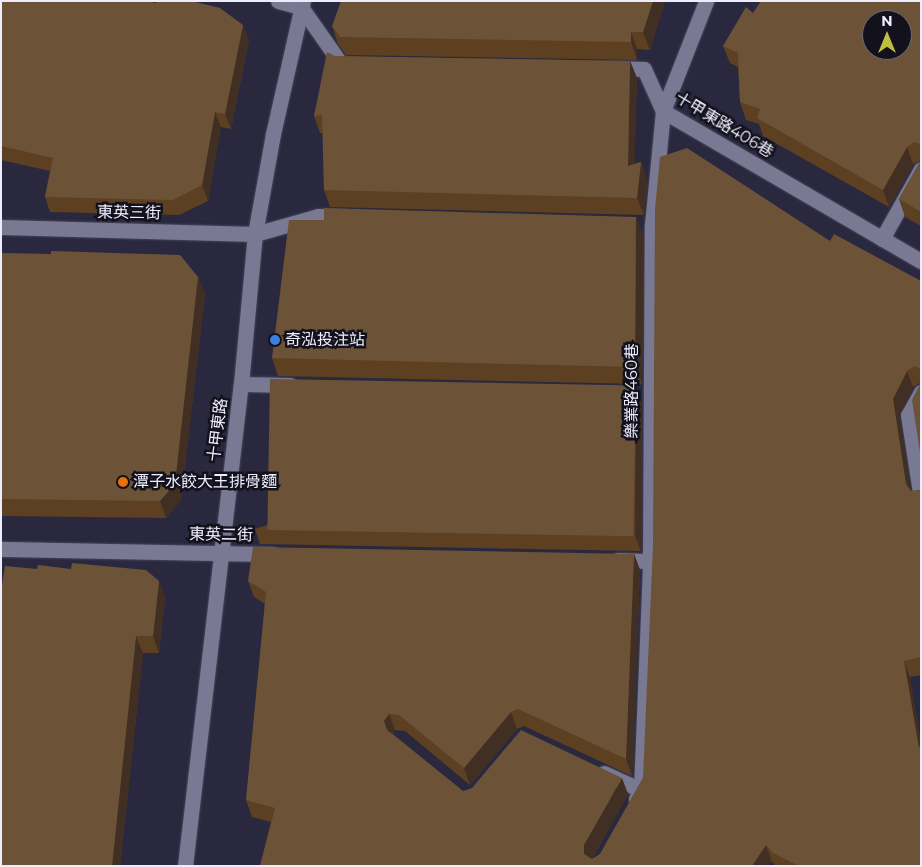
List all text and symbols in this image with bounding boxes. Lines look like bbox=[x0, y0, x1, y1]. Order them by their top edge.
north arrow bbox=[862, 10, 912, 60]
text: N bbox=[881, 12, 893, 30]
street label: 十甲東路406巷 bbox=[672, 88, 776, 162]
street label: 東英三街 bbox=[97, 203, 161, 223]
place label: 奇泓投注站 bbox=[285, 330, 365, 350]
marker: 奇泓投注站 bbox=[269, 334, 281, 346]
street label: 樂業路460巷 bbox=[622, 344, 642, 438]
street label: 十甲東路 bbox=[205, 397, 231, 463]
place label: 潭子水餃大王排骨麵 bbox=[133, 472, 277, 492]
marker: 潭子水餃大王排骨麵 bbox=[117, 476, 129, 488]
street label: 東英二街 bbox=[189, 525, 253, 545]

